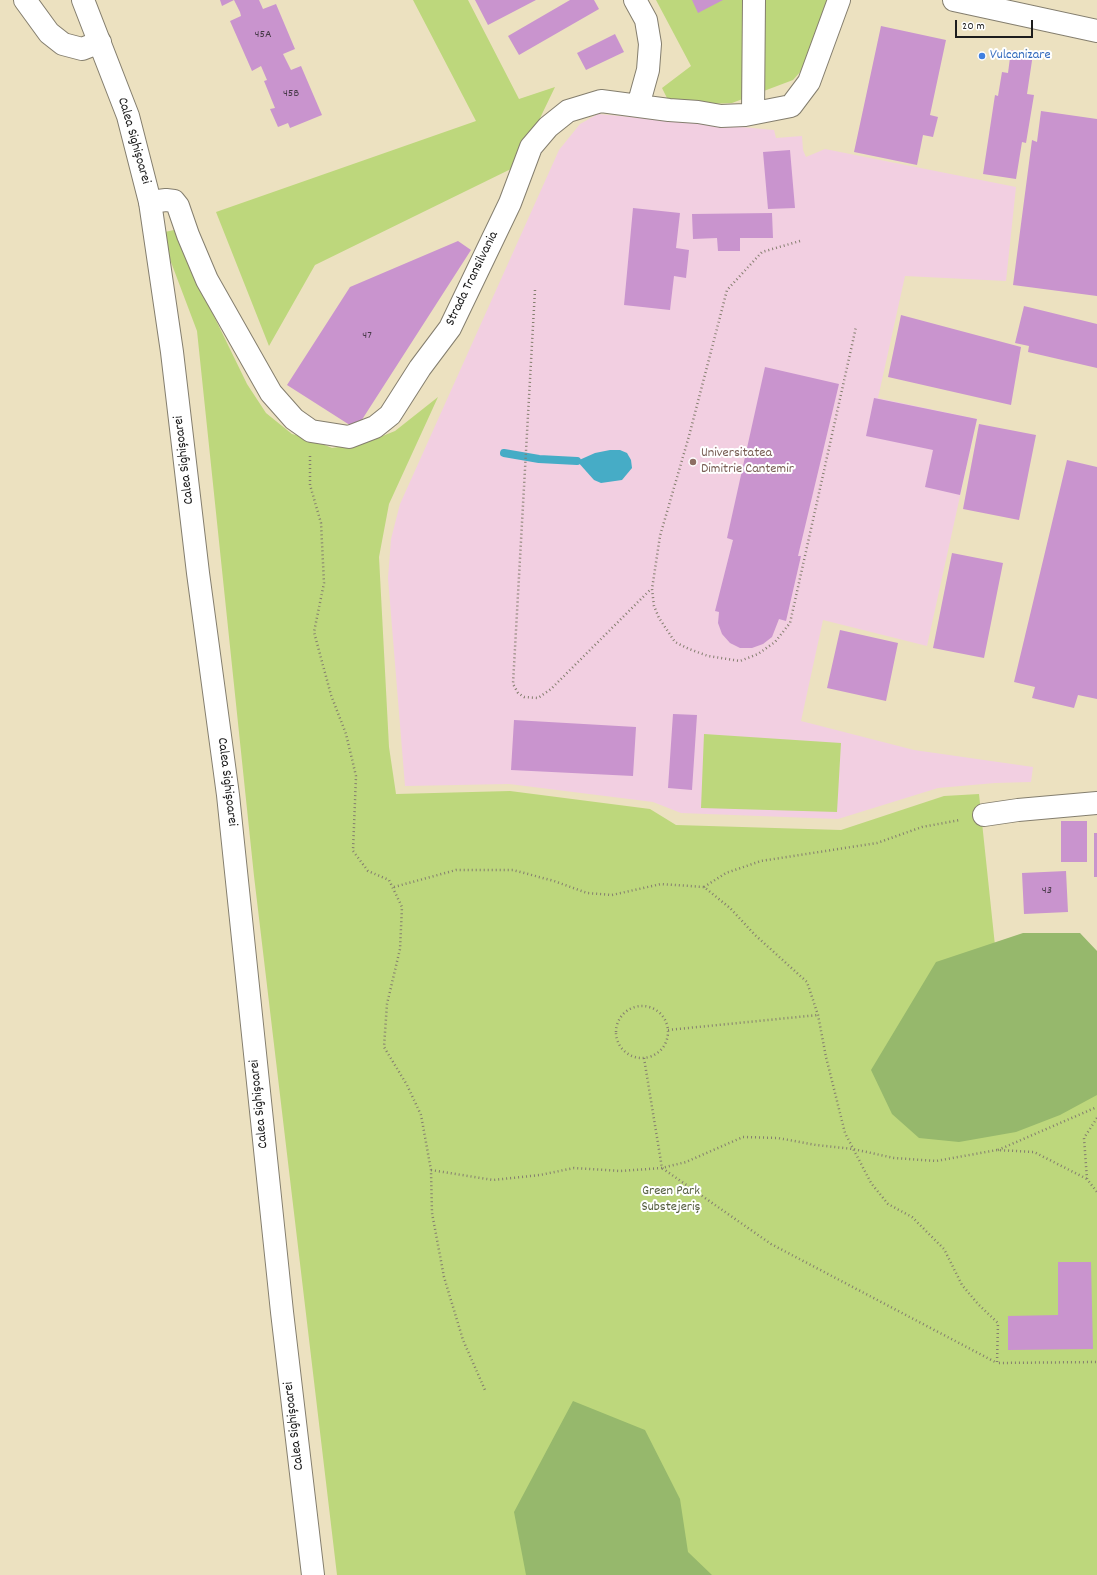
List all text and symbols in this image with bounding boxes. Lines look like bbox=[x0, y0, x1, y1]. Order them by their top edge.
scale bar bbox=[957, 12, 1035, 38]
text: 20 m bbox=[962, 18, 985, 35]
house number: 45A bbox=[254, 28, 272, 42]
place label: Vulcanizare bbox=[990, 48, 1051, 64]
marker: Vulcanizare bbox=[977, 51, 987, 61]
house number: 45B bbox=[283, 87, 299, 101]
street label: Calea Sighișoarei bbox=[113, 96, 153, 186]
street label: Strada Transilvania bbox=[443, 229, 503, 329]
house number: 47 bbox=[362, 329, 372, 343]
street label: Calea Sighișoarei bbox=[171, 415, 199, 505]
place label: Universitatea Dimitrie Cantemir bbox=[701, 446, 794, 478]
marker: Universitatea Dimitrie Cantemir bbox=[688, 457, 698, 467]
street label: Calea Sighișoarei bbox=[212, 737, 240, 827]
house number: 43 bbox=[1042, 884, 1052, 898]
street label: Calea Sighișoarei bbox=[247, 1059, 273, 1149]
park label: Green Park Substejeriș bbox=[642, 1184, 700, 1216]
street label: Calea Sighișoarei bbox=[281, 1381, 309, 1471]

